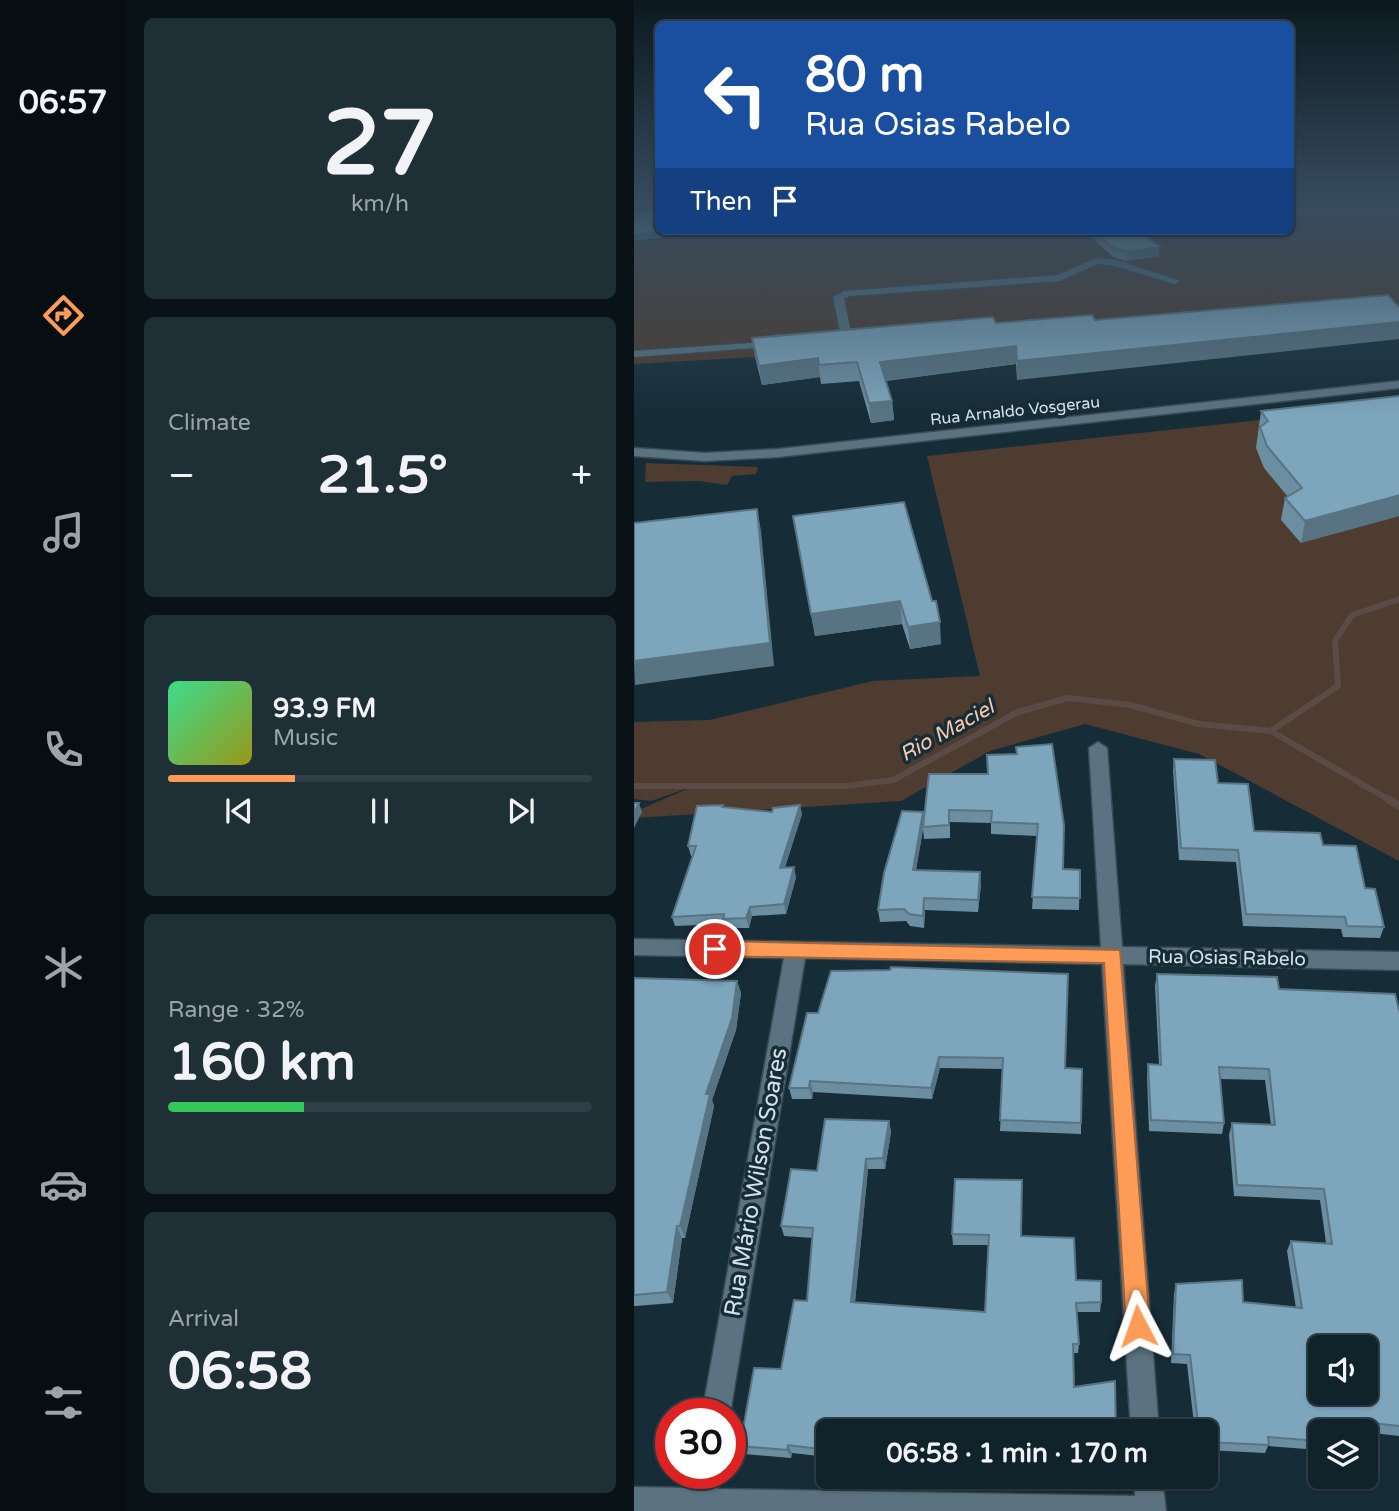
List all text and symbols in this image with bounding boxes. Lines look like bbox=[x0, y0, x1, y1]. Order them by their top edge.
text: 80 m bbox=[805, 46, 924, 105]
icon: left bbox=[690, 49, 781, 140]
text: 06:57 bbox=[19, 84, 107, 122]
text: 27 bbox=[323, 89, 437, 199]
text: Rua Osias Rabelo bbox=[805, 106, 1071, 144]
icon: arrive bbox=[766, 182, 804, 220]
text: Then bbox=[690, 186, 752, 217]
text: km/h bbox=[351, 190, 409, 218]
icon: directions bbox=[39, 291, 88, 340]
street label: Rua Arnaldo Vosgerau bbox=[929, 392, 1101, 430]
text: Climate bbox=[168, 409, 251, 437]
text: 21.5° bbox=[318, 444, 448, 507]
text: − bbox=[168, 453, 195, 499]
text: + bbox=[571, 453, 592, 499]
icon: music bbox=[39, 508, 88, 557]
text: 93.9 FM bbox=[273, 693, 376, 724]
water label: Rio Maciel bbox=[895, 694, 1001, 767]
text: Music bbox=[273, 724, 338, 752]
icon: phone bbox=[39, 725, 88, 774]
icon: previous bbox=[220, 792, 258, 830]
icon: pause bbox=[361, 792, 399, 830]
icon: next bbox=[502, 792, 540, 830]
pin bbox=[685, 919, 745, 979]
icon: arrive bbox=[696, 930, 734, 968]
icon: climate bbox=[39, 943, 88, 992]
street label: Rua Osias Rabelo bbox=[1148, 946, 1306, 970]
text: Range · 32% bbox=[168, 996, 304, 1024]
text: 160 km bbox=[168, 1031, 356, 1094]
street label: Rua Mário Wilson Soares bbox=[719, 1046, 793, 1318]
icon: car bbox=[39, 1160, 88, 1209]
position arrow bbox=[1101, 1289, 1175, 1363]
text: Arrival bbox=[168, 1305, 239, 1333]
map controls bbox=[1308, 1335, 1378, 1489]
button: sound bbox=[1308, 1335, 1378, 1405]
text: 06:58 bbox=[168, 1340, 312, 1403]
icon: filters bbox=[39, 1378, 88, 1427]
speed limit sign: 30 bbox=[655, 1398, 746, 1489]
button: layers bbox=[1308, 1419, 1378, 1489]
text: 06:58 · 1 min · 170 m bbox=[886, 1438, 1148, 1469]

